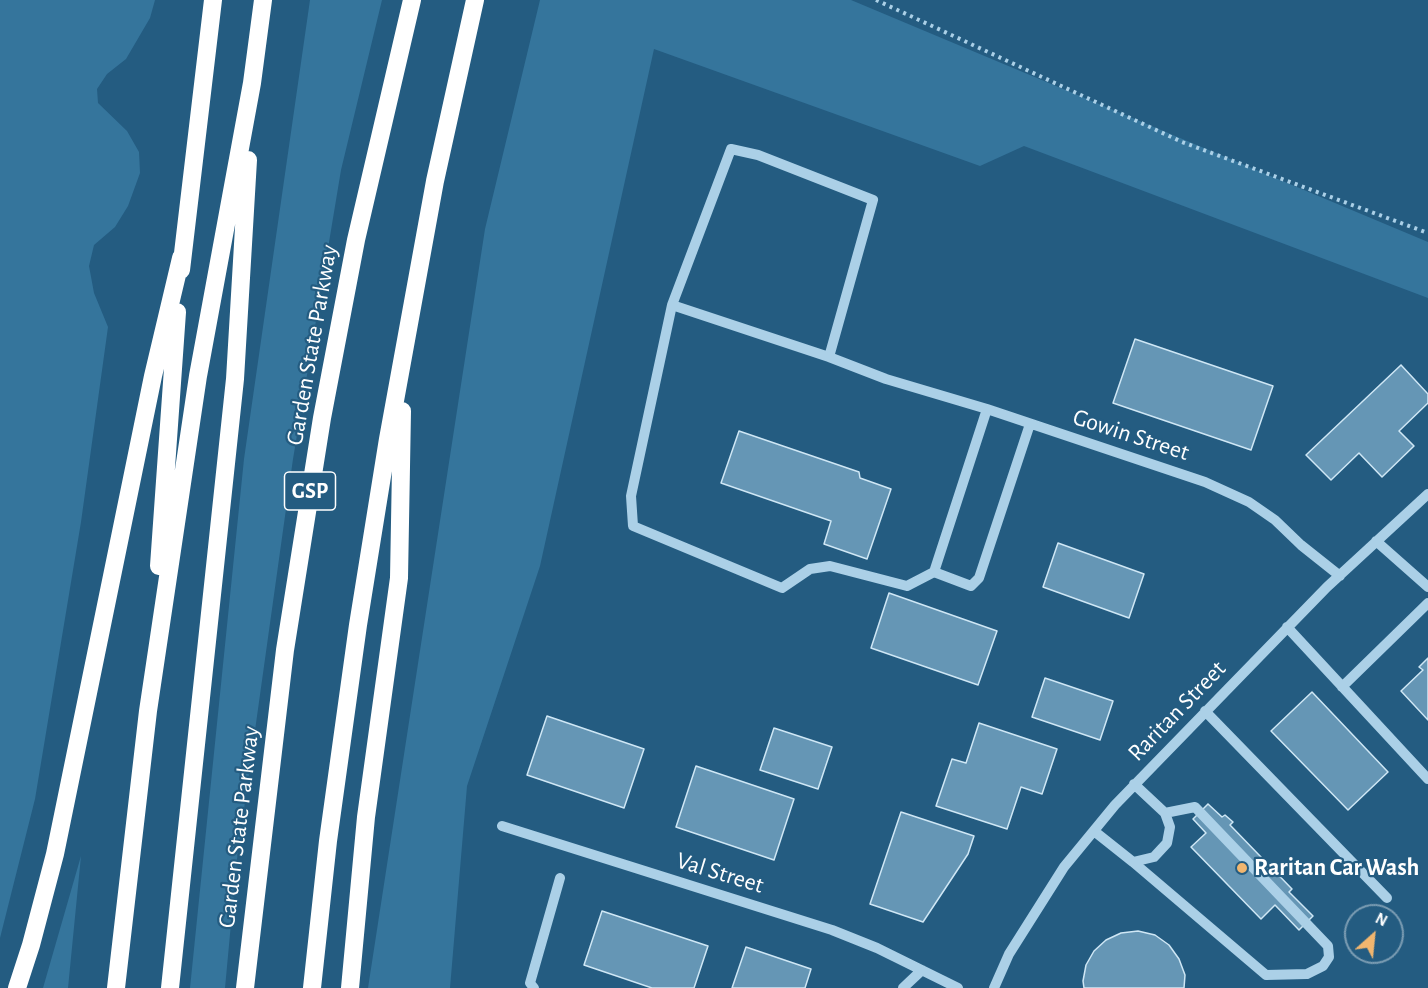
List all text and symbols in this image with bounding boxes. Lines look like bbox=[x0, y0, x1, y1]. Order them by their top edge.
street label: Garden State Parkway bbox=[280, 242, 344, 448]
street label: Gowin Street bbox=[1069, 403, 1193, 467]
road number: GSP bbox=[284, 472, 336, 510]
street label: Raritan Street bbox=[1122, 655, 1232, 767]
street label: Garden State Parkway bbox=[212, 724, 266, 930]
street label: Val Street bbox=[673, 846, 767, 900]
place label: Raritan Car Wash bbox=[1254, 854, 1419, 882]
marker: Raritan Car Wash bbox=[1235, 861, 1249, 875]
north arrow bbox=[1344, 904, 1404, 964]
text: N bbox=[1373, 910, 1390, 929]

